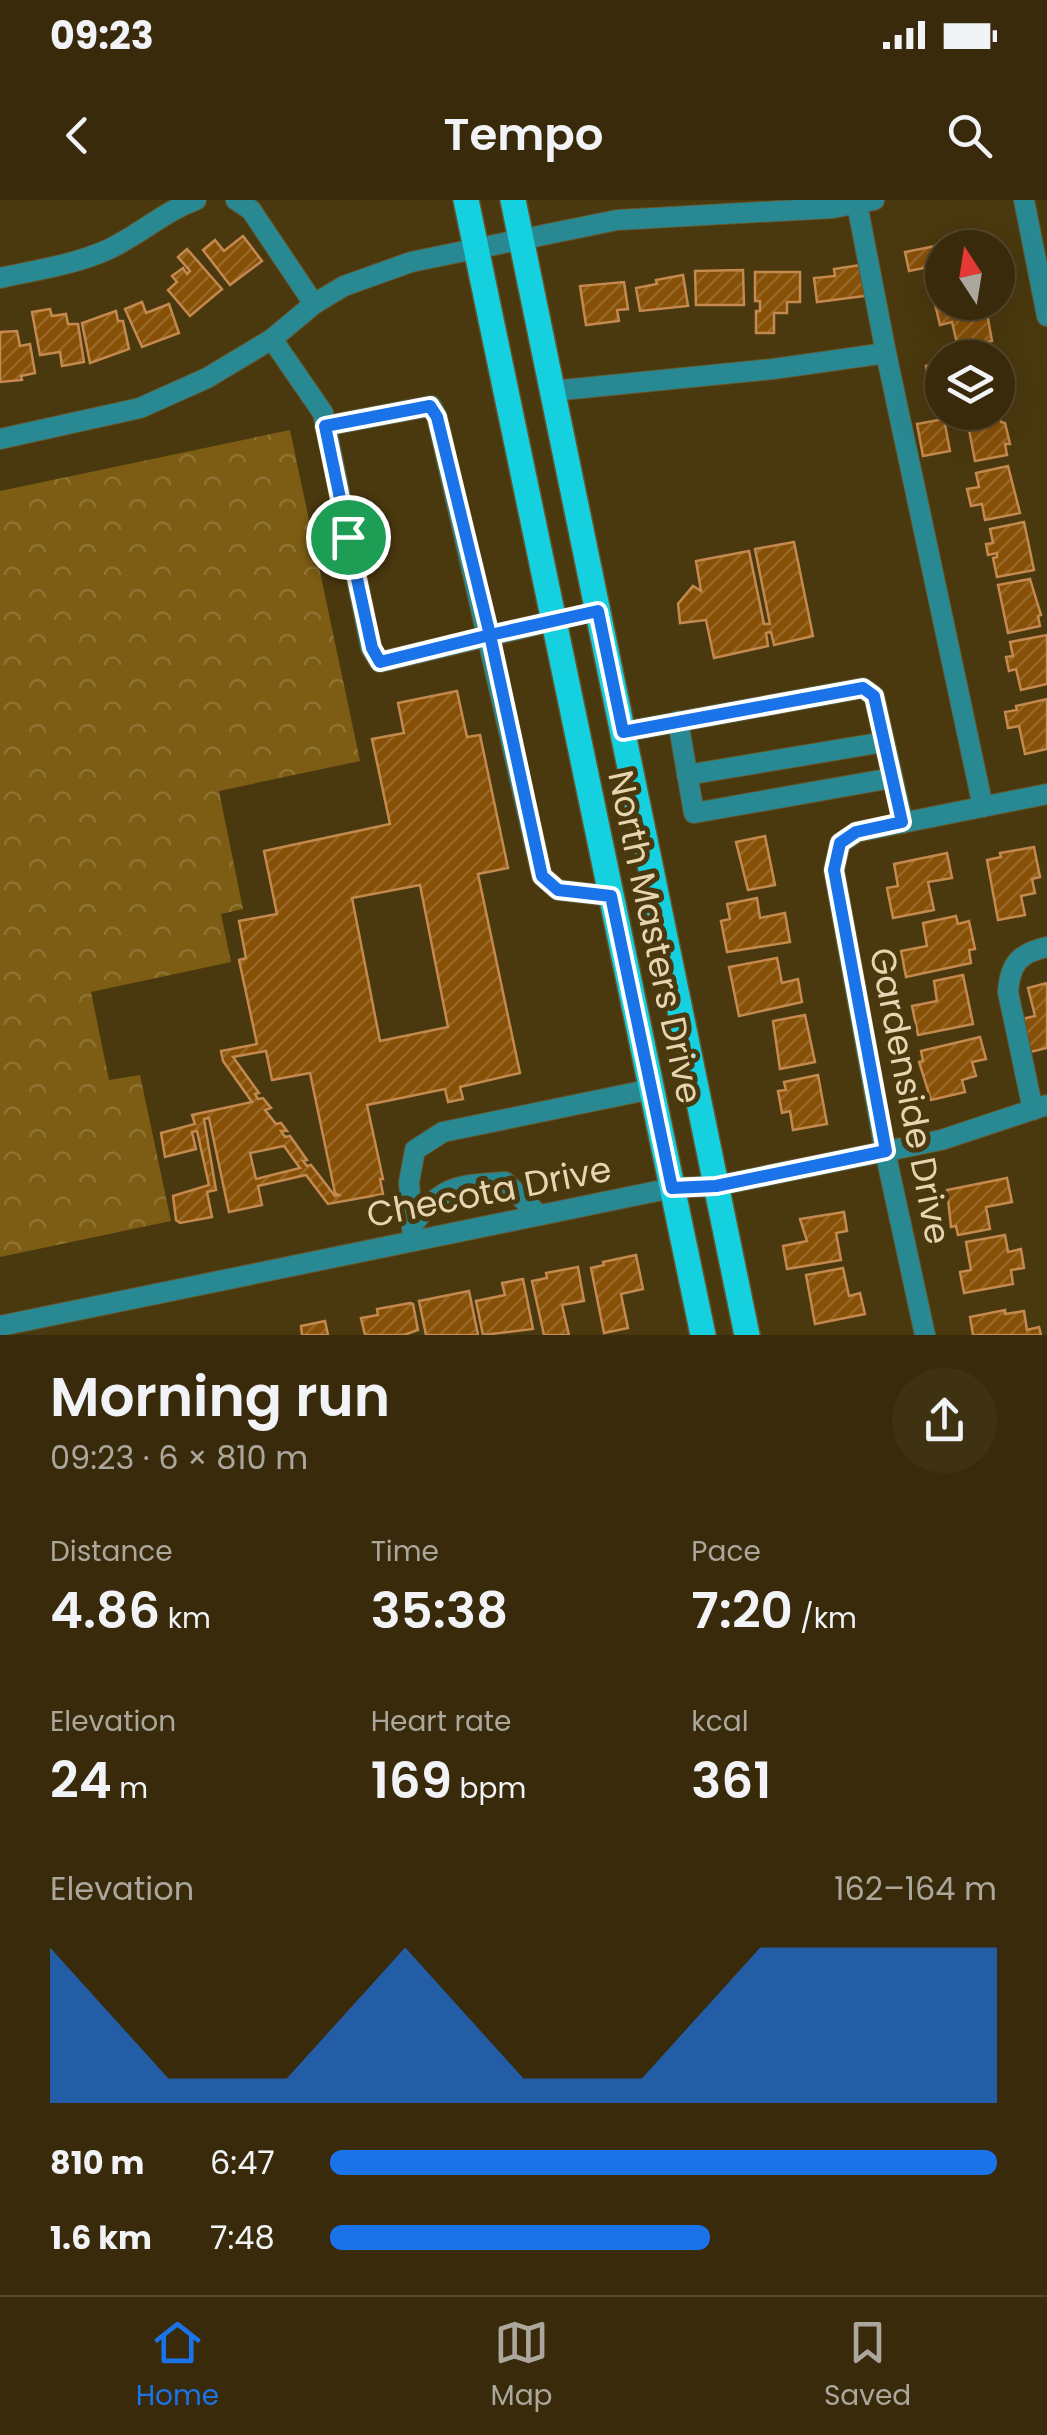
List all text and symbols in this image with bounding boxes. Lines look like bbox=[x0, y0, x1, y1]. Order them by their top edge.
text: 09:23 bbox=[50, 9, 154, 62]
text: Tempo bbox=[443, 103, 604, 166]
icon: back bbox=[50, 108, 105, 163]
icon: search bbox=[942, 108, 997, 163]
north arrow bbox=[925, 230, 1015, 320]
map controls bbox=[925, 230, 1015, 430]
button: layers bbox=[925, 340, 1015, 430]
pin bbox=[306, 495, 391, 580]
icon: arrive bbox=[321, 510, 376, 565]
street label: North Masters Drive bbox=[596, 766, 715, 1108]
street label: Gardenside Drive bbox=[858, 943, 963, 1248]
street label: Checota Drive bbox=[362, 1144, 615, 1239]
text: Morning run bbox=[50, 1358, 390, 1435]
button: share bbox=[892, 1368, 997, 1473]
text: 09:23 · 6 × 810 m bbox=[50, 1435, 308, 1480]
text: Distance bbox=[50, 1532, 173, 1571]
text: Time bbox=[371, 1532, 439, 1571]
text: Pace bbox=[691, 1532, 761, 1571]
text: 4.86 bbox=[50, 1575, 160, 1646]
text: 35:38 bbox=[371, 1575, 508, 1646]
text: 7:20 bbox=[691, 1575, 793, 1646]
text: km bbox=[160, 1599, 211, 1638]
text: /km bbox=[793, 1599, 857, 1638]
text: Elevation bbox=[50, 1702, 176, 1741]
text: Heart rate bbox=[371, 1702, 511, 1741]
text: kcal bbox=[691, 1702, 749, 1741]
text: 24 bbox=[50, 1745, 112, 1816]
text: 169 bbox=[371, 1745, 452, 1816]
text: 361 bbox=[691, 1745, 771, 1816]
text: m bbox=[112, 1769, 148, 1808]
text: bpm bbox=[452, 1769, 526, 1808]
text: Elevation bbox=[50, 1866, 194, 1911]
text: 162–164 m bbox=[834, 1866, 997, 1911]
text: 810 m bbox=[50, 2140, 144, 2185]
text: 6:47 bbox=[210, 2140, 275, 2185]
text: 1.6 km bbox=[50, 2215, 152, 2260]
text: 7:48 bbox=[210, 2215, 275, 2260]
tab: Home bbox=[136, 2315, 219, 2417]
tab: Map bbox=[491, 2315, 553, 2417]
tab: Saved bbox=[824, 2315, 911, 2417]

